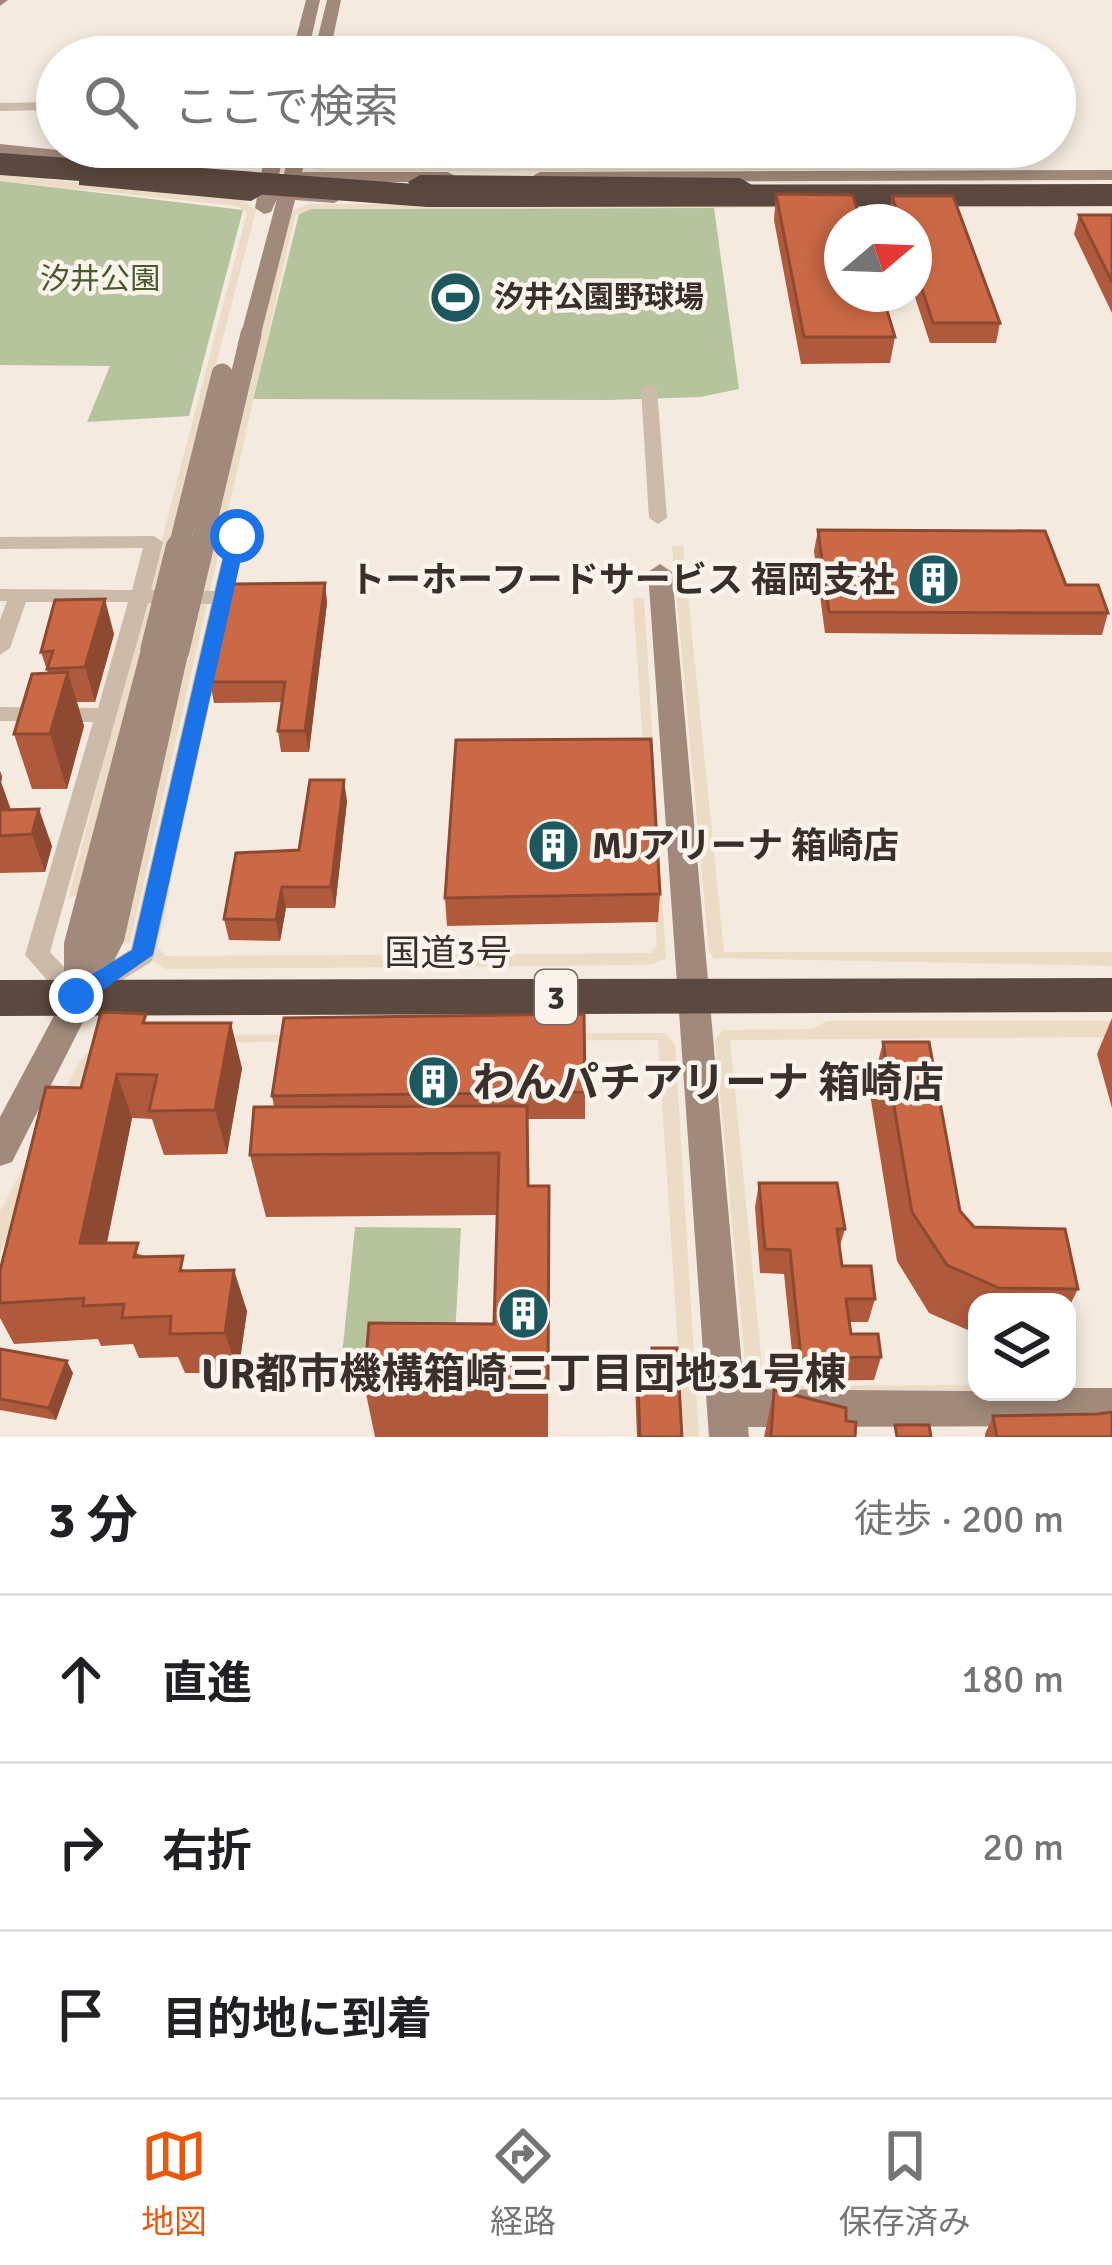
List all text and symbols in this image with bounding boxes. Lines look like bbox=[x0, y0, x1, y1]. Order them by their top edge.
search box bbox=[36, 36, 1076, 168]
icon: search bbox=[78, 69, 144, 135]
text: ここで検索 bbox=[174, 80, 399, 135]
north arrow bbox=[824, 204, 932, 312]
park label: 汐井公園 bbox=[40, 261, 160, 298]
sports icon: 汐井公園野球場 bbox=[427, 269, 483, 325]
place label: 汐井公園野球場 bbox=[494, 279, 704, 316]
route start bbox=[210, 509, 264, 563]
building icon: トーホーフードサービス 福岡支社 bbox=[906, 551, 962, 607]
place label: トーホーフードサービス 福岡支社 bbox=[349, 558, 895, 603]
building icon: MJアリーナ 箱崎店 bbox=[525, 817, 581, 873]
place label: MJアリーナ 箱崎店 bbox=[592, 824, 899, 869]
street label: 国道3号 bbox=[384, 931, 512, 976]
route end bbox=[49, 969, 103, 1023]
road number: 3 bbox=[535, 970, 577, 1024]
building icon: わんパチアリーナ 箱崎店 bbox=[406, 1054, 462, 1110]
place label: わんパチアリーナ 箱崎店 bbox=[473, 1058, 944, 1109]
building icon: UR都市機構箱崎三丁目団地31号棟 bbox=[496, 1286, 552, 1342]
map controls bbox=[968, 1293, 1076, 1401]
button: layers bbox=[968, 1293, 1076, 1401]
place label: UR都市機構箱崎三丁目団地31号棟 bbox=[201, 1349, 847, 1400]
text: 3 分 bbox=[48, 1489, 138, 1552]
text: 徒歩 · 200 m bbox=[854, 1495, 1064, 1543]
icon: ahead bbox=[48, 1646, 114, 1712]
text: 180 m bbox=[961, 1655, 1064, 1703]
text: 直進 bbox=[162, 1656, 252, 1711]
icon: right bbox=[48, 1814, 114, 1880]
text: 20 m bbox=[982, 1823, 1064, 1871]
text: 右折 bbox=[162, 1824, 252, 1879]
icon: arrive bbox=[48, 1982, 114, 2048]
text: 目的地に到着 bbox=[162, 1992, 432, 2047]
tab: 地図 bbox=[141, 2123, 207, 2243]
tab: 経路 bbox=[490, 2123, 556, 2243]
tab: 保存済み bbox=[839, 2123, 971, 2243]

